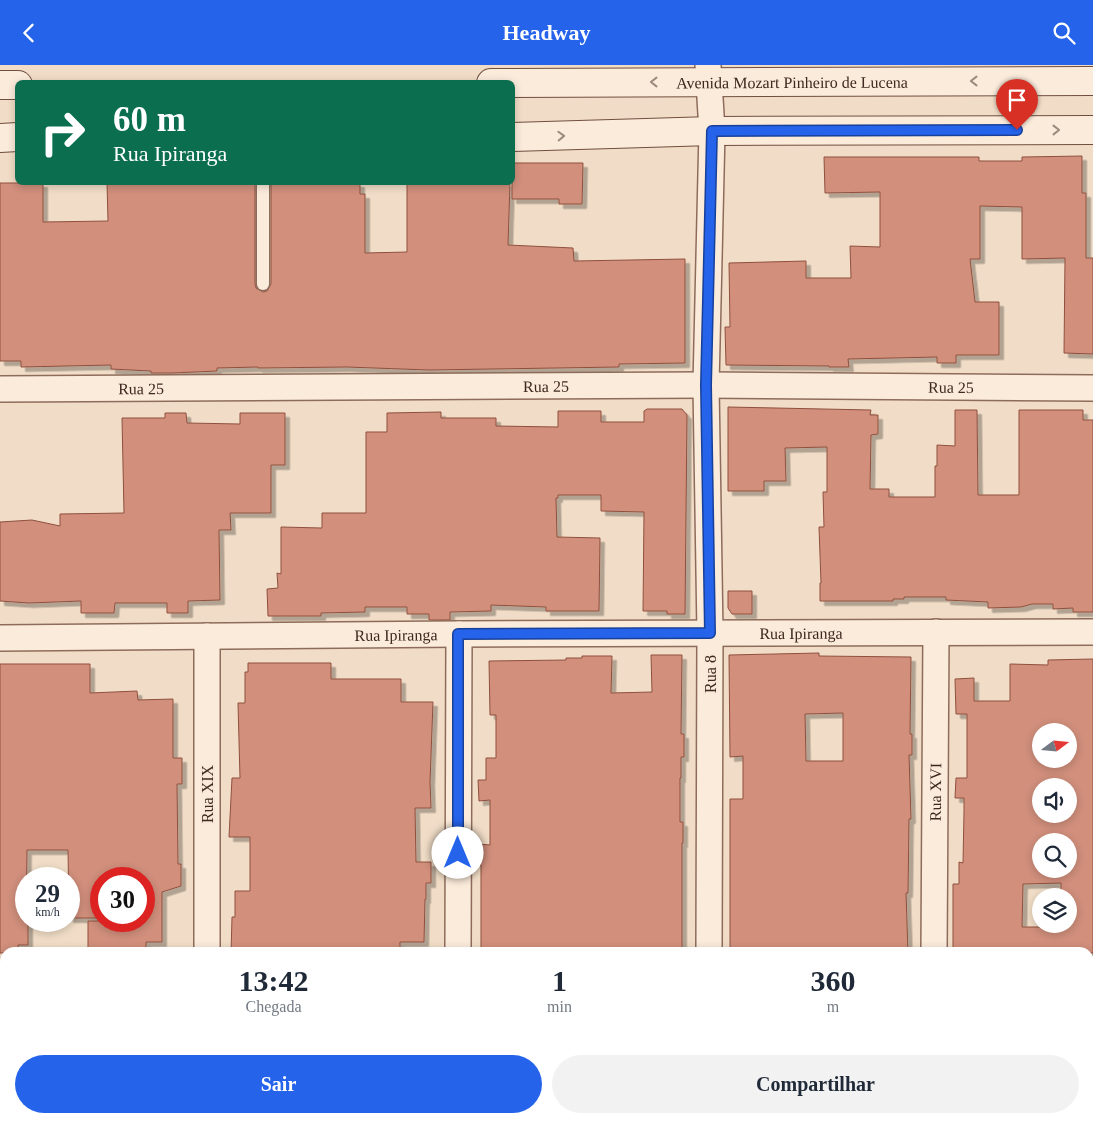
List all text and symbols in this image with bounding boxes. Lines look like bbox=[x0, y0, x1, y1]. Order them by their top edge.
icon: back bbox=[15, 19, 43, 47]
icon: search bbox=[1050, 19, 1078, 47]
text: Headway bbox=[503, 20, 591, 45]
street label: Avenida Mozart Pinheiro de Lucena bbox=[676, 73, 908, 91]
one-way arrow bbox=[970, 76, 978, 86]
one-way arrow bbox=[650, 77, 658, 87]
pin bbox=[996, 79, 1038, 130]
icon: arrive bbox=[1003, 86, 1031, 114]
icon: right bbox=[30, 100, 95, 165]
text: 60 m bbox=[113, 100, 186, 139]
one-way arrow bbox=[1052, 125, 1060, 135]
one-way arrow bbox=[557, 130, 565, 141]
text: Rua Ipiranga bbox=[113, 141, 227, 166]
street label: Rua 25 bbox=[523, 377, 569, 395]
street label: Rua 25 bbox=[928, 378, 974, 396]
street label: Rua 25 bbox=[118, 380, 164, 397]
street label: Rua Ipiranga bbox=[759, 624, 843, 642]
street label: Rua Ipiranga bbox=[354, 626, 438, 644]
street label: Rua 8 bbox=[702, 655, 719, 693]
north arrow bbox=[1032, 723, 1078, 767]
map controls bbox=[1032, 723, 1077, 933]
street label: Rua XVI bbox=[926, 763, 944, 821]
street label: Rua XIX bbox=[199, 764, 216, 823]
button: sound bbox=[1032, 778, 1077, 823]
position arrow bbox=[431, 826, 483, 878]
button: search bbox=[1032, 833, 1077, 878]
speed limit sign: 30 bbox=[90, 867, 155, 932]
text: 29 bbox=[35, 880, 60, 907]
button: layers bbox=[1032, 888, 1077, 933]
text: km/h bbox=[35, 905, 60, 919]
text: 13:42 bbox=[239, 964, 309, 997]
text: 1 bbox=[552, 964, 567, 997]
text: 360 bbox=[810, 964, 855, 997]
text: Chegada bbox=[246, 998, 302, 1015]
text: min bbox=[547, 998, 572, 1015]
text: m bbox=[827, 998, 839, 1015]
button: Sair bbox=[15, 1055, 542, 1113]
button: Compartilhar bbox=[552, 1055, 1079, 1113]

